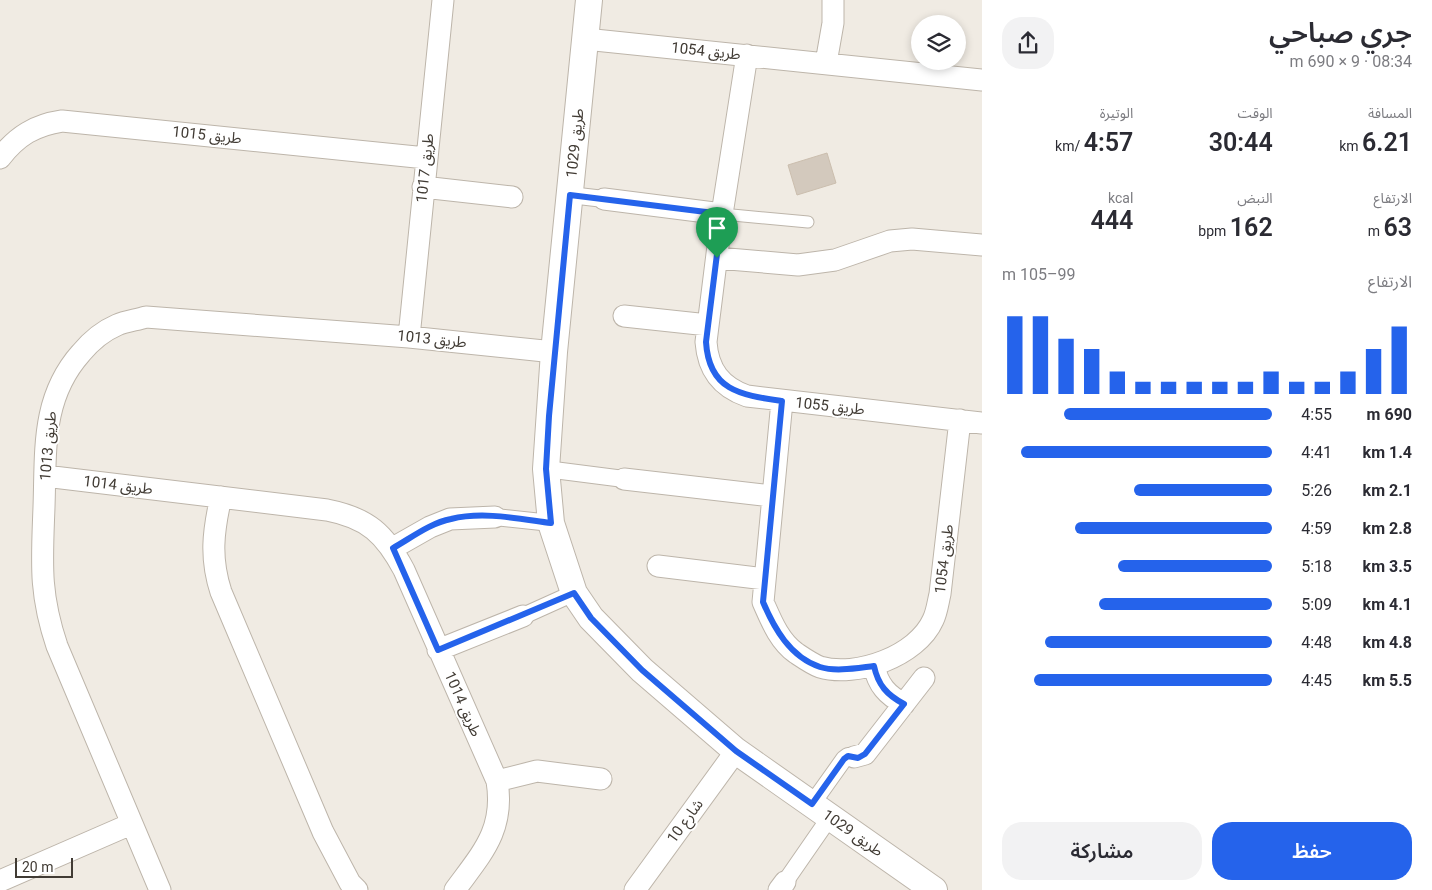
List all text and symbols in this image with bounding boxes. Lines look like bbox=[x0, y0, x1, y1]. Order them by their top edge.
map controls bbox=[911, 15, 966, 70]
button: layers bbox=[911, 15, 966, 70]
text: جري صباحي bbox=[1269, 16, 1412, 49]
button: share bbox=[1002, 17, 1054, 69]
street label: طريق 1054 bbox=[670, 38, 742, 65]
text: 08:34 · 9 × 690 m bbox=[1290, 52, 1412, 71]
text: الوتيرة bbox=[1100, 105, 1133, 121]
text: الوقت bbox=[1238, 105, 1273, 121]
text: المسافة bbox=[1368, 105, 1412, 121]
street label: طريق 1029 bbox=[562, 107, 589, 179]
street label: طريق 1015 bbox=[171, 122, 243, 149]
text: 4:57 bbox=[1084, 128, 1133, 157]
text: 30:44 bbox=[1209, 128, 1273, 157]
text: 6.21 bbox=[1362, 128, 1412, 157]
street label: طريق 1017 bbox=[412, 132, 439, 204]
text: /km bbox=[1055, 138, 1084, 154]
text: km bbox=[1339, 138, 1362, 154]
text: kcal bbox=[1108, 190, 1133, 206]
text: النبض bbox=[1237, 190, 1273, 206]
text: الارتفاع bbox=[1374, 190, 1412, 206]
text: 444 bbox=[1090, 206, 1133, 235]
pin bbox=[696, 207, 738, 258]
text: 162 bbox=[1230, 213, 1273, 242]
text: 63 bbox=[1383, 213, 1412, 242]
icon: arrive bbox=[703, 214, 731, 242]
text: bpm bbox=[1198, 223, 1230, 239]
text: m bbox=[1368, 223, 1383, 239]
text: 99–105 m bbox=[1002, 265, 1075, 284]
text: الارتفاع bbox=[1368, 272, 1412, 291]
street label: طريق 1013 bbox=[396, 326, 468, 353]
street label: طريق 1055 bbox=[794, 393, 866, 420]
text: 4:55 bbox=[1301, 405, 1332, 424]
text: 690 m bbox=[1367, 405, 1412, 424]
street label: طريق 1013 bbox=[36, 410, 61, 482]
text: 4:41 bbox=[1301, 443, 1332, 462]
text: 1.4 km bbox=[1363, 443, 1412, 462]
street label: طريق 1014 bbox=[82, 472, 154, 499]
text: 5:26 bbox=[1301, 481, 1332, 500]
text: 2.1 km bbox=[1363, 481, 1412, 500]
text: 4:59 bbox=[1301, 519, 1332, 538]
text: 2.8 km bbox=[1363, 519, 1412, 538]
street label: طريق 1054 bbox=[931, 523, 958, 595]
text: 5:18 bbox=[1301, 557, 1332, 576]
text: 3.5 km bbox=[1363, 557, 1412, 576]
text: 5:09 bbox=[1301, 595, 1332, 614]
text: 4.1 km bbox=[1363, 595, 1412, 614]
text: 4:48 bbox=[1301, 633, 1332, 652]
text: 4.8 km bbox=[1363, 633, 1412, 652]
street label: طريق 1014 bbox=[440, 668, 485, 740]
text: 4:45 bbox=[1301, 671, 1332, 690]
text: 5.5 km bbox=[1363, 671, 1412, 690]
street label: شارع 10 bbox=[663, 795, 709, 848]
street label: طريق 1029 bbox=[819, 806, 887, 861]
button: مشاركة bbox=[1002, 822, 1202, 880]
button: حفظ bbox=[1212, 822, 1412, 880]
scale bar bbox=[15, 855, 72, 878]
text: 20 m bbox=[22, 859, 54, 875]

